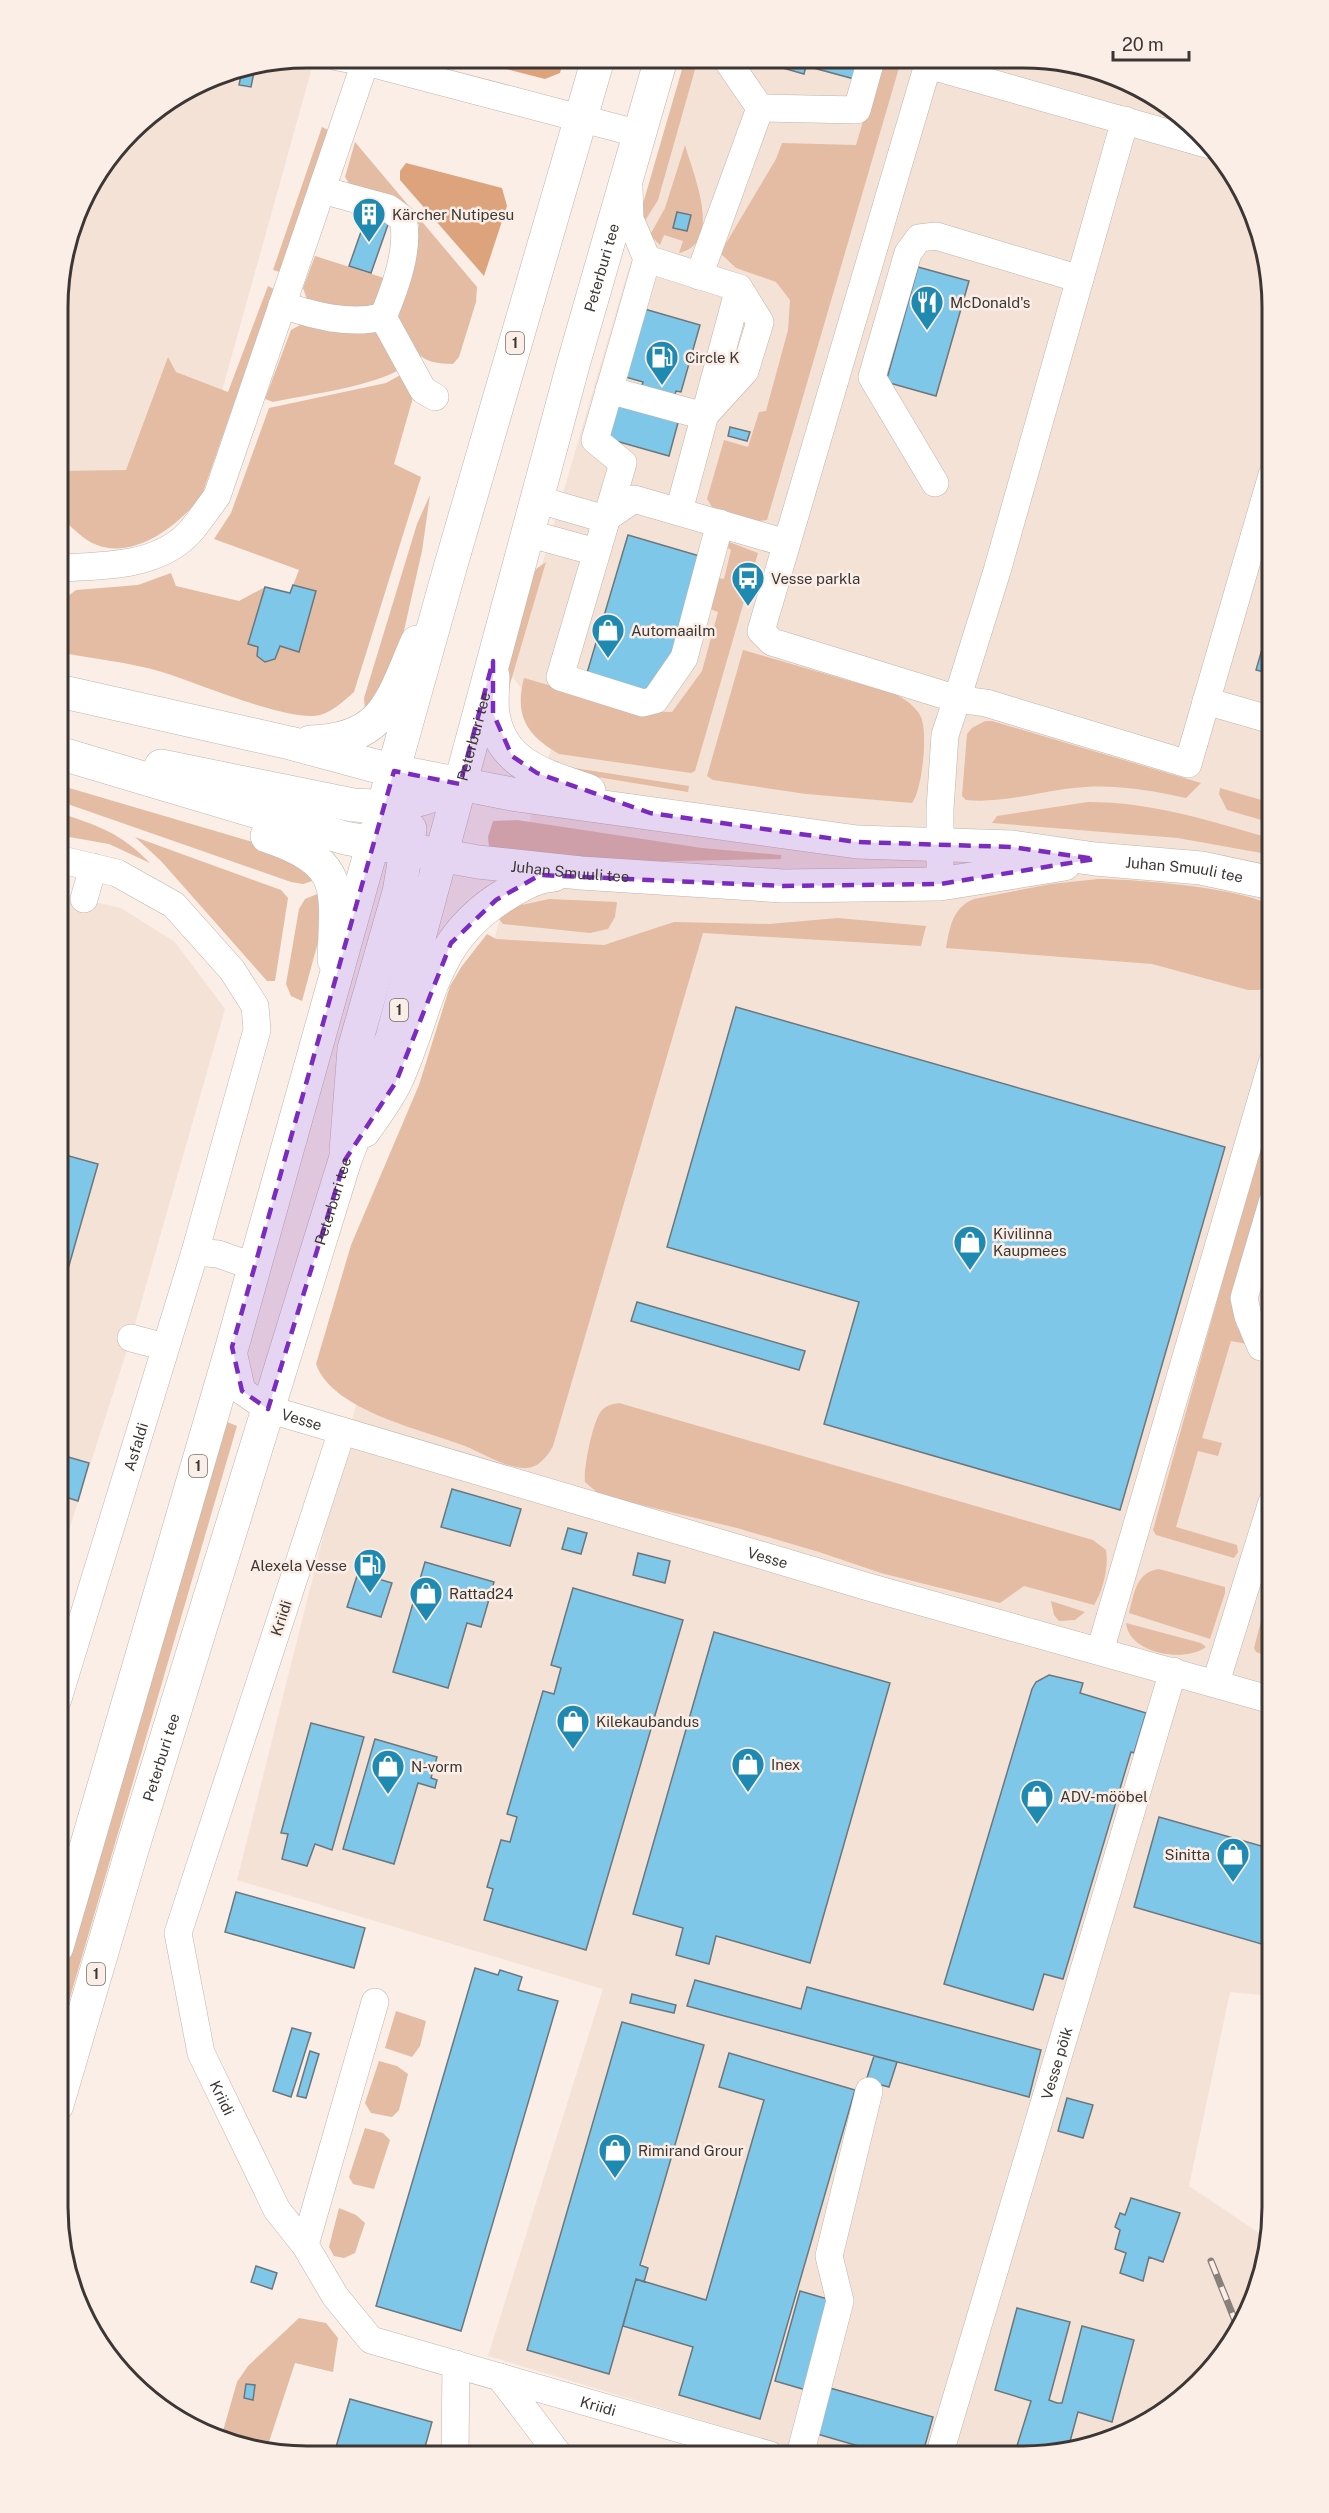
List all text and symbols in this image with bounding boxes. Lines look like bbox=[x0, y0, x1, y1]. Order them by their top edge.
scale bar bbox=[1113, 24, 1190, 62]
text: 20 m bbox=[1122, 34, 1164, 55]
building icon: Kärcher Nutipesu bbox=[351, 196, 387, 243]
place label: Kärcher Nutipesu bbox=[392, 206, 514, 223]
street label: Peterburi tee bbox=[580, 221, 622, 314]
restaurant icon: McDonald's bbox=[909, 284, 945, 331]
place label: McDonald's bbox=[950, 294, 1030, 311]
road number: 1 bbox=[506, 332, 524, 354]
fuel station icon: Circle K bbox=[644, 339, 680, 386]
place label: Circle K bbox=[685, 349, 739, 366]
bus stop icon: Vesse parkla bbox=[730, 560, 766, 607]
place label: Vesse parkla bbox=[771, 570, 860, 587]
shop icon: Automaailm bbox=[590, 612, 626, 659]
place label: Automaailm bbox=[631, 622, 715, 639]
street label: Peterburi tee bbox=[453, 690, 493, 783]
street label: Juhan Smuuli tee bbox=[1125, 853, 1245, 885]
street label: Juhan Smuuli tee bbox=[510, 857, 630, 885]
road number: 1 bbox=[390, 999, 408, 1021]
street label: Peterburi tee bbox=[311, 1155, 354, 1247]
shop icon: Kivilinna Kaupmees bbox=[952, 1224, 988, 1271]
place label: Kivilinna Kaupmees bbox=[993, 1225, 1067, 1259]
street label: Vesse bbox=[279, 1405, 324, 1433]
street label: Asfaldi bbox=[120, 1421, 151, 1473]
road number: 1 bbox=[189, 1455, 207, 1477]
street label: Vesse bbox=[745, 1543, 790, 1571]
fuel station icon: Alexela Vesse bbox=[352, 1547, 388, 1594]
place label: Alexela Vesse bbox=[250, 1557, 347, 1574]
shop icon: Rattad24 bbox=[408, 1575, 444, 1622]
place label: Rattad24 bbox=[449, 1585, 513, 1602]
street label: Kriidi bbox=[267, 1598, 295, 1638]
shop icon: Kilekaubandus bbox=[555, 1703, 591, 1750]
street label: Peterburi tee bbox=[139, 1711, 182, 1803]
place label: Kilekaubandus bbox=[596, 1713, 699, 1730]
shop icon: Inex bbox=[730, 1746, 766, 1793]
shop icon: N-vorm bbox=[370, 1748, 406, 1795]
place label: Inex bbox=[771, 1756, 800, 1773]
place label: N-vorm bbox=[411, 1758, 462, 1775]
shop icon: ADV-mööbel bbox=[1019, 1778, 1055, 1825]
place label: ADV-mööbel bbox=[1060, 1788, 1148, 1805]
shop icon: Sinitta bbox=[1215, 1836, 1251, 1883]
place label: Sinitta bbox=[1165, 1846, 1210, 1863]
road number: 1 bbox=[87, 1963, 105, 1985]
street label: Vesse põik bbox=[1037, 2025, 1075, 2101]
street label: Kriidi bbox=[207, 2078, 238, 2118]
shop icon: Rimirand Grour bbox=[597, 2132, 633, 2179]
place label: Rimirand Grour bbox=[638, 2142, 744, 2159]
street label: Kriidi bbox=[578, 2392, 618, 2419]

